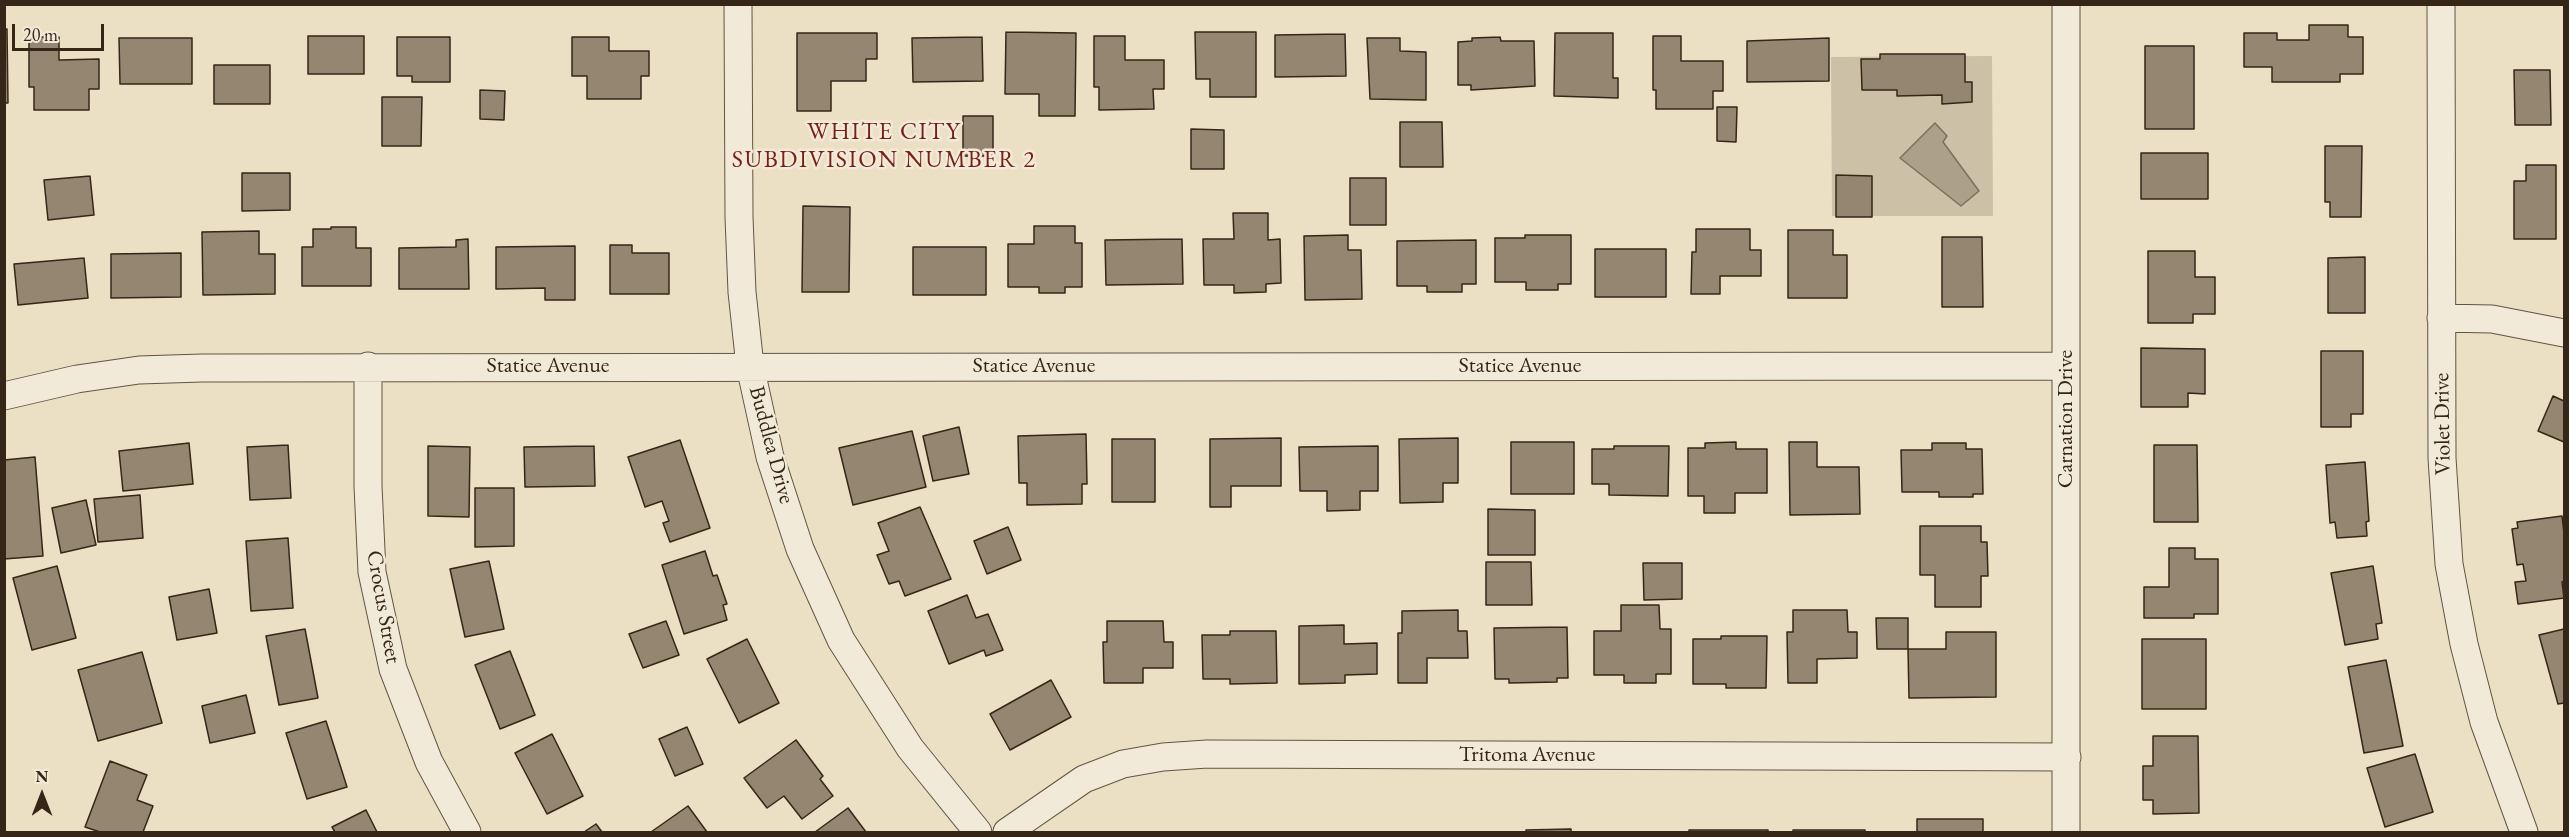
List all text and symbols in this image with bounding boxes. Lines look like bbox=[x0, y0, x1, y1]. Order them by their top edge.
scale bar bbox=[15, 12, 106, 50]
text: 20 m bbox=[23, 23, 58, 46]
district label: WHITE CITY SUBDIVISION NUMBER 2 bbox=[732, 118, 1036, 174]
street label: Carnation Drive bbox=[2053, 350, 2079, 488]
street label: Statice Avenue bbox=[487, 353, 609, 379]
street label: Statice Avenue bbox=[973, 353, 1095, 379]
street label: Statice Avenue bbox=[1459, 353, 1581, 379]
street label: Violet Drive bbox=[2429, 373, 2457, 475]
street label: Buddlea Drive bbox=[743, 383, 799, 507]
street label: Crocus Street bbox=[360, 548, 406, 666]
street label: Tritoma Avenue bbox=[1459, 742, 1595, 768]
north arrow bbox=[12, 765, 72, 825]
text: N bbox=[36, 766, 48, 787]

